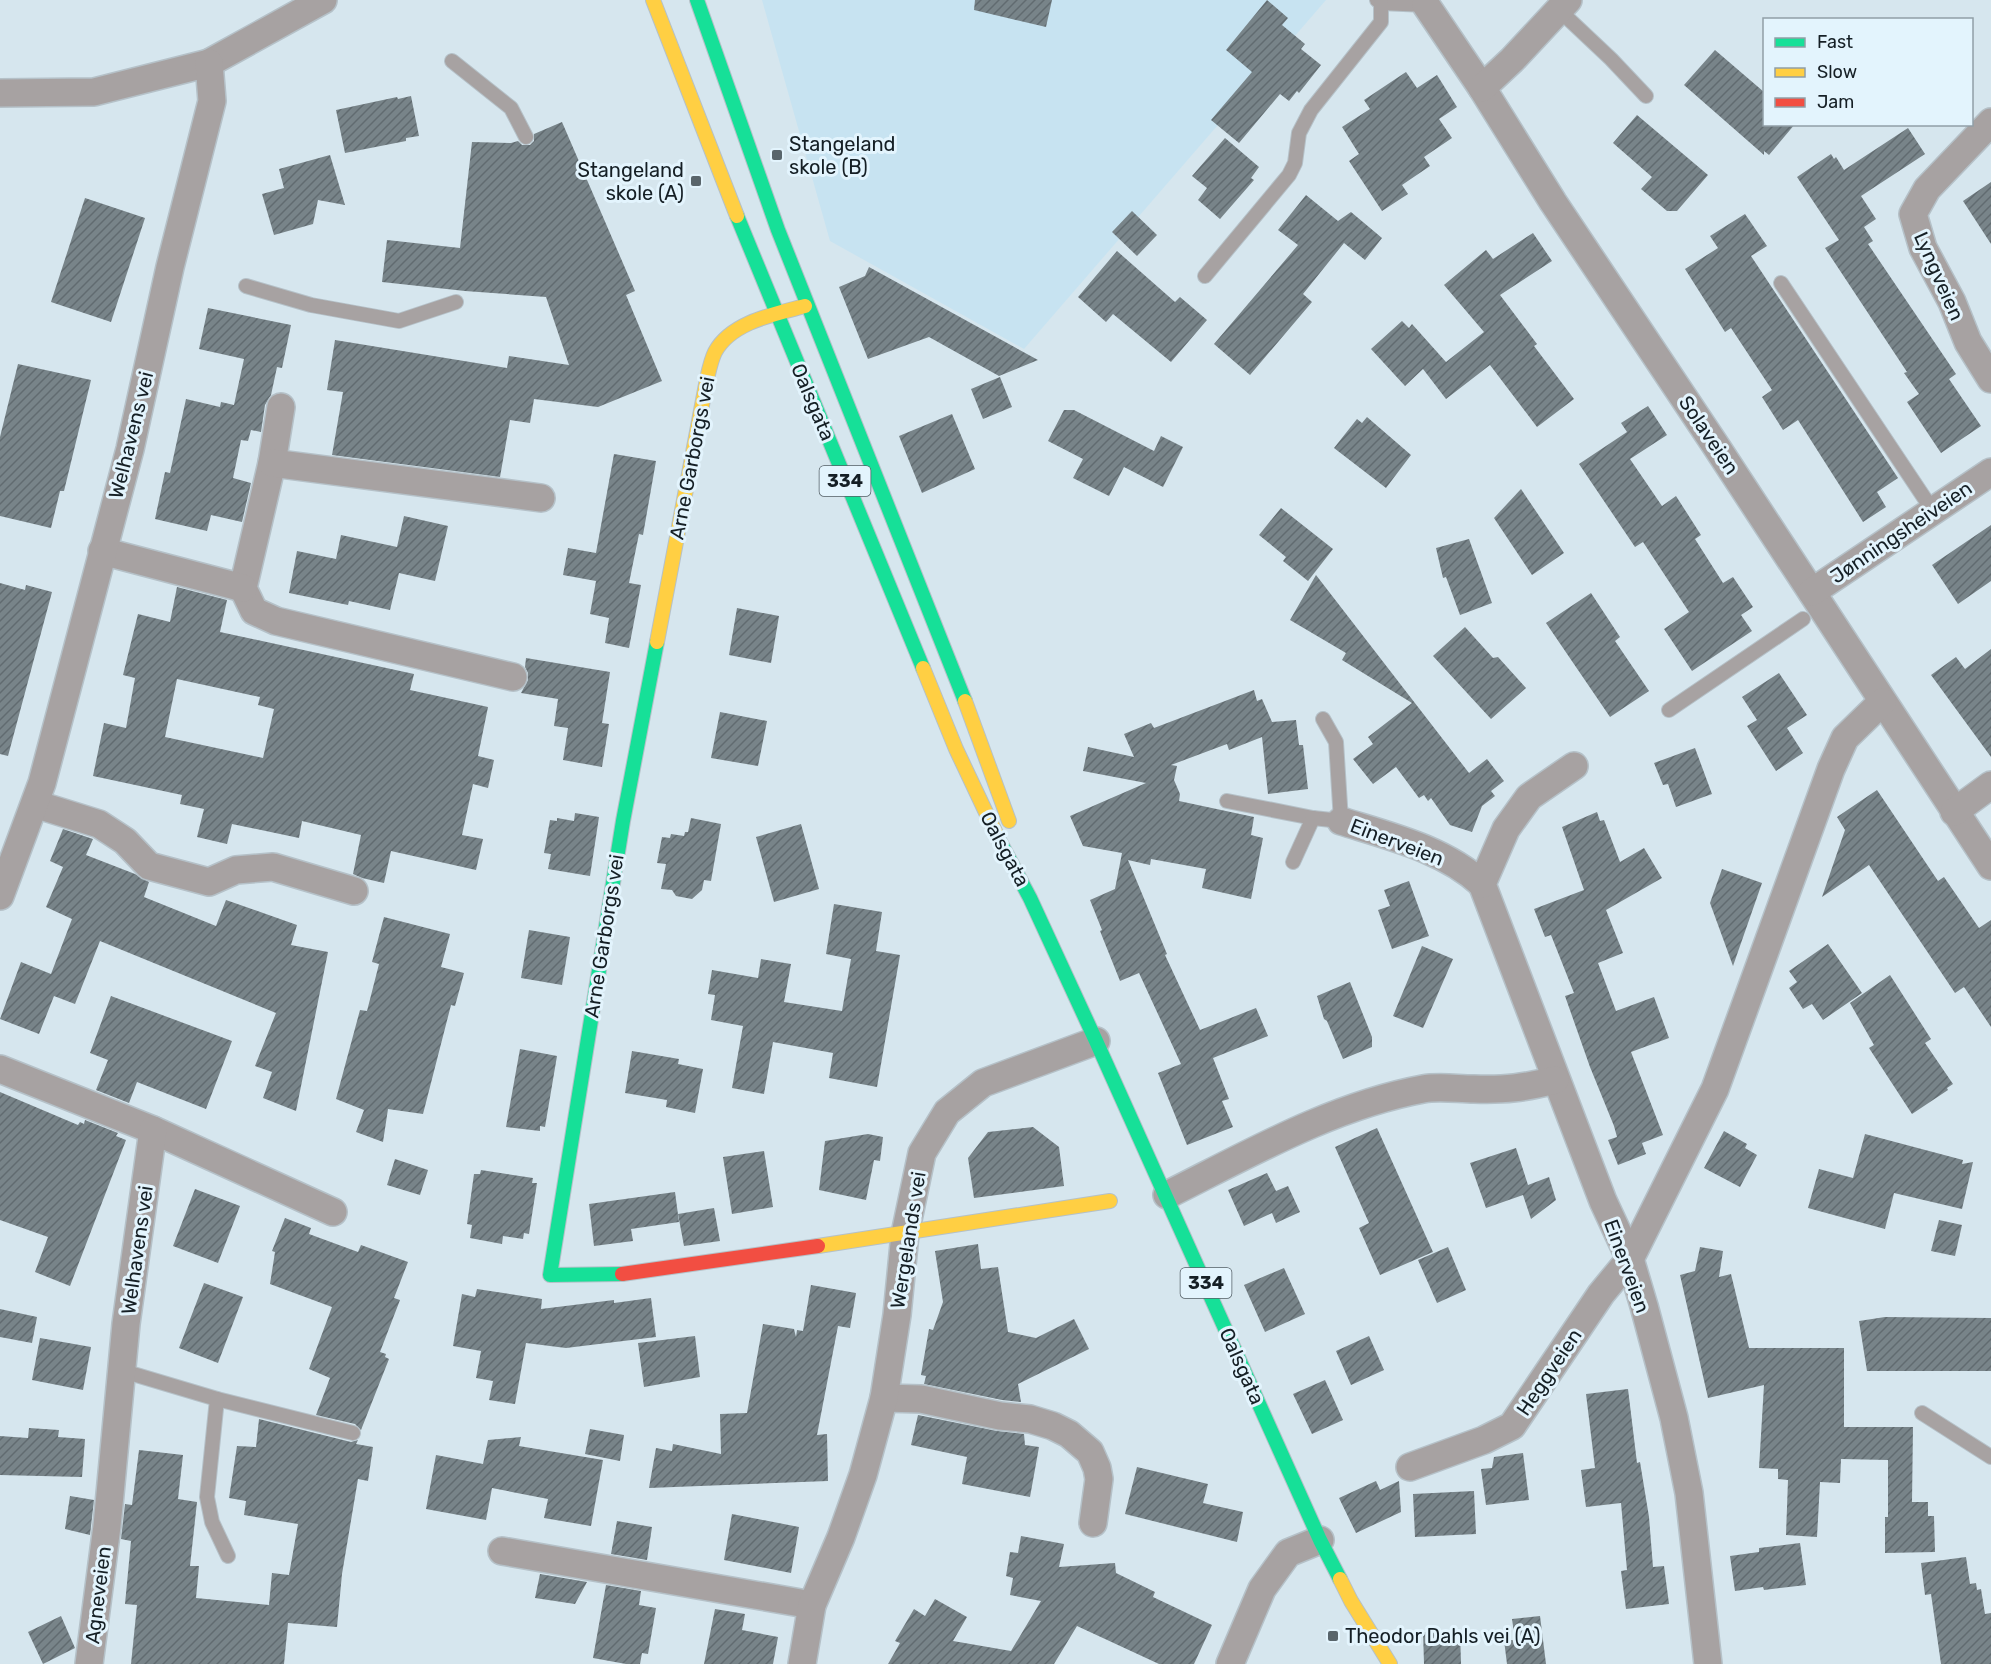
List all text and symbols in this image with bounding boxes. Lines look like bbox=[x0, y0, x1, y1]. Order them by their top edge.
legend bbox=[1763, 18, 1973, 126]
text: Fast bbox=[1817, 31, 1853, 53]
text: Slow bbox=[1817, 61, 1857, 83]
text: Jam bbox=[1817, 91, 1854, 113]
place label: Stangeland skole (B) bbox=[789, 132, 895, 179]
marker: Stangeland skole (B) bbox=[770, 148, 784, 162]
place label: Stangeland skole (A) bbox=[578, 158, 684, 205]
marker: Stangeland skole (A) bbox=[689, 174, 703, 188]
street label: Lyngveien bbox=[1909, 228, 1969, 324]
street label: Oalsgata bbox=[786, 360, 840, 444]
street label: Welhavens vei bbox=[104, 369, 158, 501]
street label: Arne Garborgs vei bbox=[664, 374, 720, 542]
street label: Solaveien bbox=[1674, 391, 1744, 479]
road number: 334 bbox=[820, 466, 870, 496]
street label: Jønningsheiveien bbox=[1826, 476, 1976, 588]
street label: Oalsgata bbox=[975, 807, 1035, 891]
street label: Einerveien bbox=[1347, 813, 1447, 871]
street label: Arne Garborgs vei bbox=[579, 852, 629, 1020]
street label: Wergelands vei bbox=[885, 1170, 931, 1310]
street label: Welhavens vei bbox=[116, 1184, 158, 1316]
street label: Einerveien bbox=[1599, 1216, 1655, 1316]
road number: 334 bbox=[1180, 1268, 1232, 1298]
street label: Oalsgata bbox=[1214, 1324, 1270, 1408]
street label: Heggveien bbox=[1511, 1324, 1587, 1420]
street label: Agneveien bbox=[80, 1545, 116, 1645]
place label: Theodor Dahls vei (A) bbox=[1345, 1624, 1540, 1648]
marker: Theodor Dahls vei (A) bbox=[1326, 1629, 1340, 1643]

